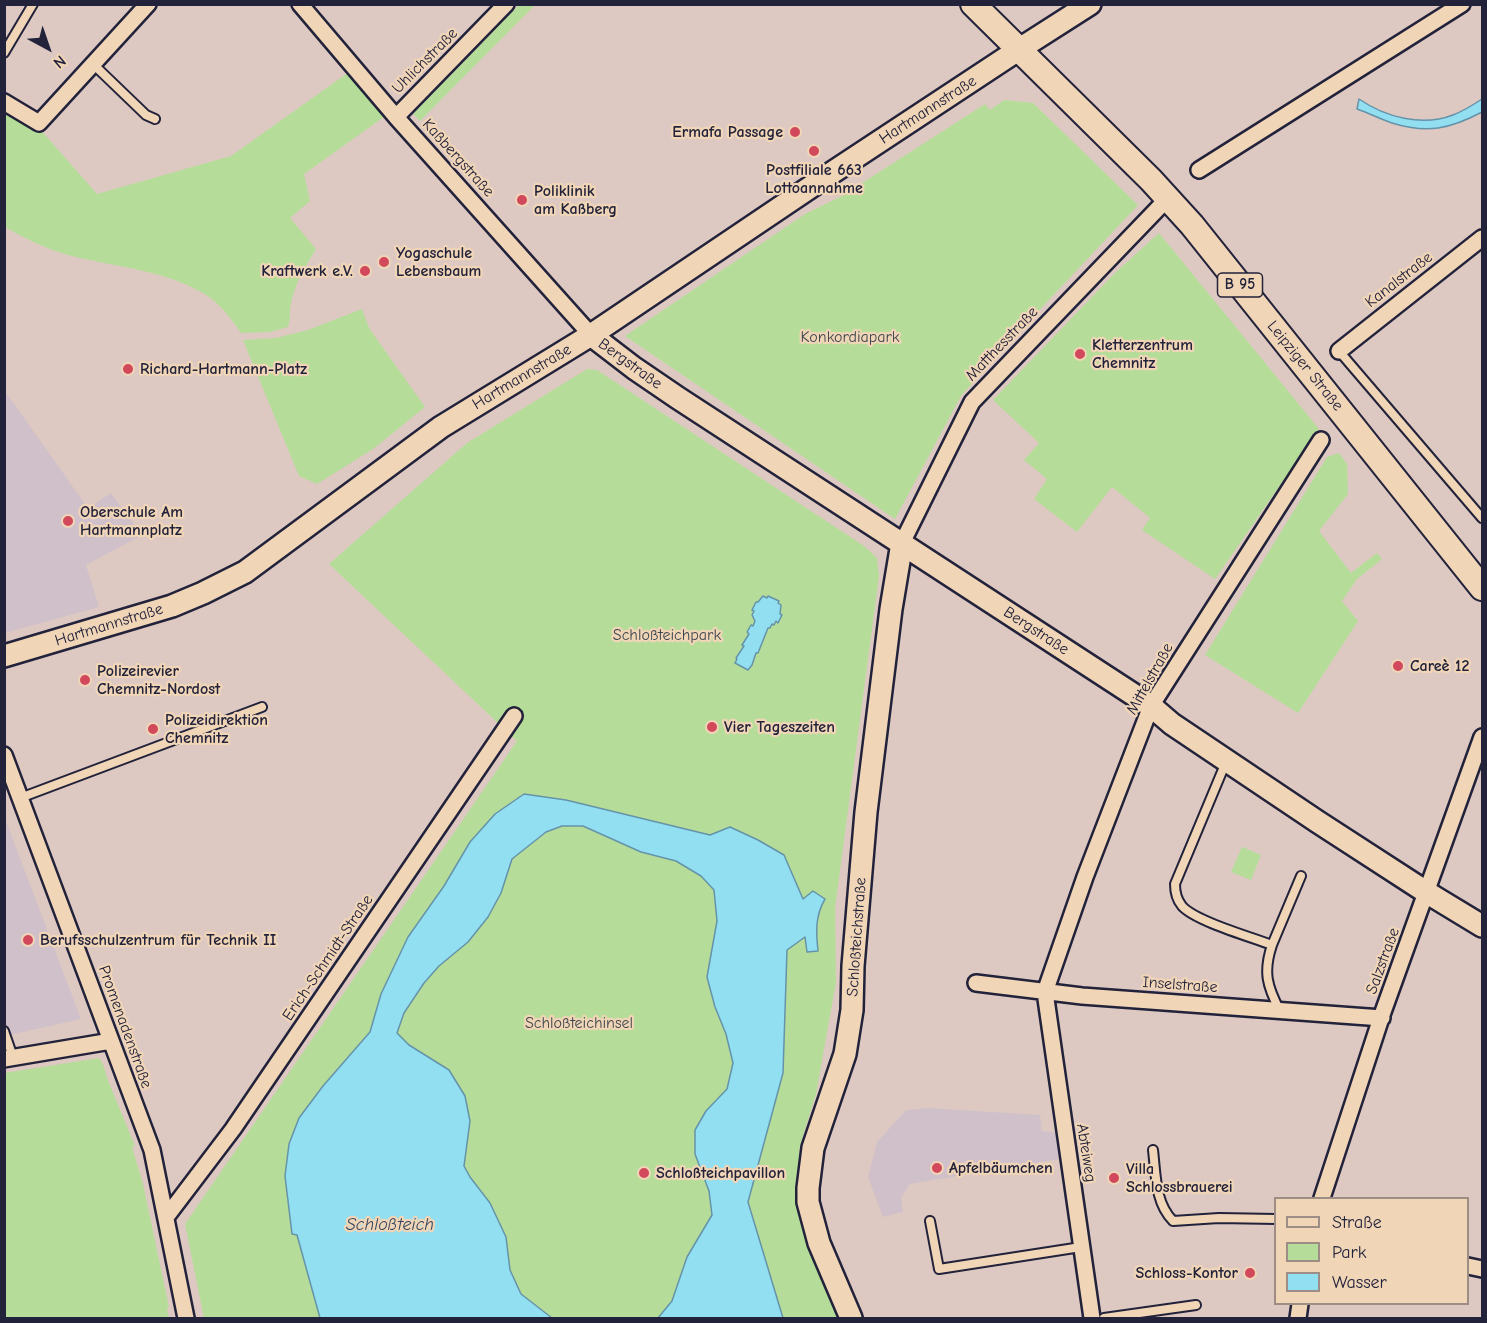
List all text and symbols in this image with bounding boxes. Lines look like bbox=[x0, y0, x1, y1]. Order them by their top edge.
north arrow bbox=[18, 18, 78, 78]
street label: Uhlichstraße bbox=[388, 24, 462, 98]
text: N bbox=[50, 52, 69, 72]
street label: Hartmannstraße bbox=[876, 71, 980, 149]
street label: Kaßbergstraße bbox=[418, 115, 498, 201]
place label: Ermafa Passage bbox=[672, 122, 783, 142]
marker: Ermafa Passage bbox=[788, 125, 802, 139]
marker: Postfiliale 663 Lottoannahme bbox=[807, 144, 821, 158]
place label: Postfiliale 663 Lottoannahme bbox=[765, 160, 863, 198]
place label: Poliklinik am Kaßberg bbox=[534, 181, 617, 219]
marker: Poliklinik am Kaßberg bbox=[515, 193, 529, 207]
place label: Yogaschule Lebensbaum bbox=[396, 243, 481, 281]
street label: Kanalstraße bbox=[1362, 248, 1436, 312]
marker: Yogaschule Lebensbaum bbox=[377, 255, 391, 269]
place label: Kraftwerk e.V. bbox=[261, 261, 353, 281]
marker: Kraftwerk e.V. bbox=[358, 264, 372, 278]
road number: B 95 bbox=[1218, 273, 1262, 297]
street label: Matthesstraße bbox=[962, 303, 1042, 385]
street label: Leipziger Straße bbox=[1263, 317, 1347, 415]
park label: Konkordiapark bbox=[800, 327, 900, 347]
street label: Bergstraße bbox=[594, 334, 666, 394]
place label: Kletterzentrum Chemnitz bbox=[1092, 335, 1193, 373]
street label: Hartmannstraße bbox=[469, 340, 575, 414]
marker: Kletterzentrum Chemnitz bbox=[1073, 347, 1087, 361]
place label: Richard-Hartmann-Platz bbox=[140, 359, 307, 379]
marker: Richard-Hartmann-Platz bbox=[121, 362, 135, 376]
place label: Oberschule Am Hartmannplatz bbox=[80, 502, 183, 540]
marker: Oberschule Am Hartmannplatz bbox=[61, 514, 75, 528]
street label: Hartmannstraße bbox=[53, 599, 165, 651]
street label: Bergstraße bbox=[1000, 603, 1072, 659]
park label: Schloßteichpark bbox=[613, 625, 721, 645]
street label: Mittelstraße bbox=[1122, 640, 1178, 718]
place label: Careè 12 bbox=[1410, 656, 1469, 676]
marker: Careè 12 bbox=[1391, 659, 1405, 673]
place label: Polizeirevier Chemnitz-Nordost bbox=[97, 661, 220, 699]
marker: Polizeirevier Chemnitz-Nordost bbox=[78, 673, 92, 687]
place label: Polizeidirektion Chemnitz bbox=[165, 710, 268, 748]
place label: Vier Tageszeiten bbox=[724, 717, 835, 737]
marker: Vier Tageszeiten bbox=[705, 720, 719, 734]
marker: Polizeidirektion Chemnitz bbox=[146, 722, 160, 736]
street label: Schloßteichstraße bbox=[843, 877, 871, 997]
street label: Erich-Schmidt-Straße bbox=[279, 891, 377, 1025]
street label: Salzstraße bbox=[1362, 925, 1404, 997]
place label: Berufsschulzentrum für Technik II bbox=[40, 930, 276, 950]
marker: Berufsschulzentrum für Technik II bbox=[21, 933, 35, 947]
street label: Promenadenstraße bbox=[94, 963, 156, 1091]
street label: Inselstraße bbox=[1142, 973, 1218, 997]
park label: Schloßteichinsel bbox=[525, 1013, 633, 1033]
street label: Abteiweg bbox=[1072, 1122, 1100, 1184]
place label: Apfelbäumchen bbox=[949, 1158, 1053, 1178]
place label: Villa Schlossbrauerei bbox=[1126, 1159, 1233, 1197]
marker: Apfelbäumchen bbox=[930, 1161, 944, 1175]
place label: Schloßteichpavillon bbox=[656, 1163, 785, 1183]
marker: Schloßteichpavillon bbox=[637, 1166, 651, 1180]
marker: Villa Schlossbrauerei bbox=[1107, 1171, 1121, 1185]
legend bbox=[1274, 1197, 1469, 1305]
text: Straße bbox=[1332, 1212, 1382, 1233]
water label: Schloßteich bbox=[346, 1214, 434, 1236]
text: Park bbox=[1332, 1242, 1366, 1263]
place label: Schloss-Kontor bbox=[1136, 1263, 1238, 1283]
marker: Schloss-Kontor bbox=[1243, 1266, 1257, 1280]
text: Wasser bbox=[1332, 1272, 1387, 1293]

